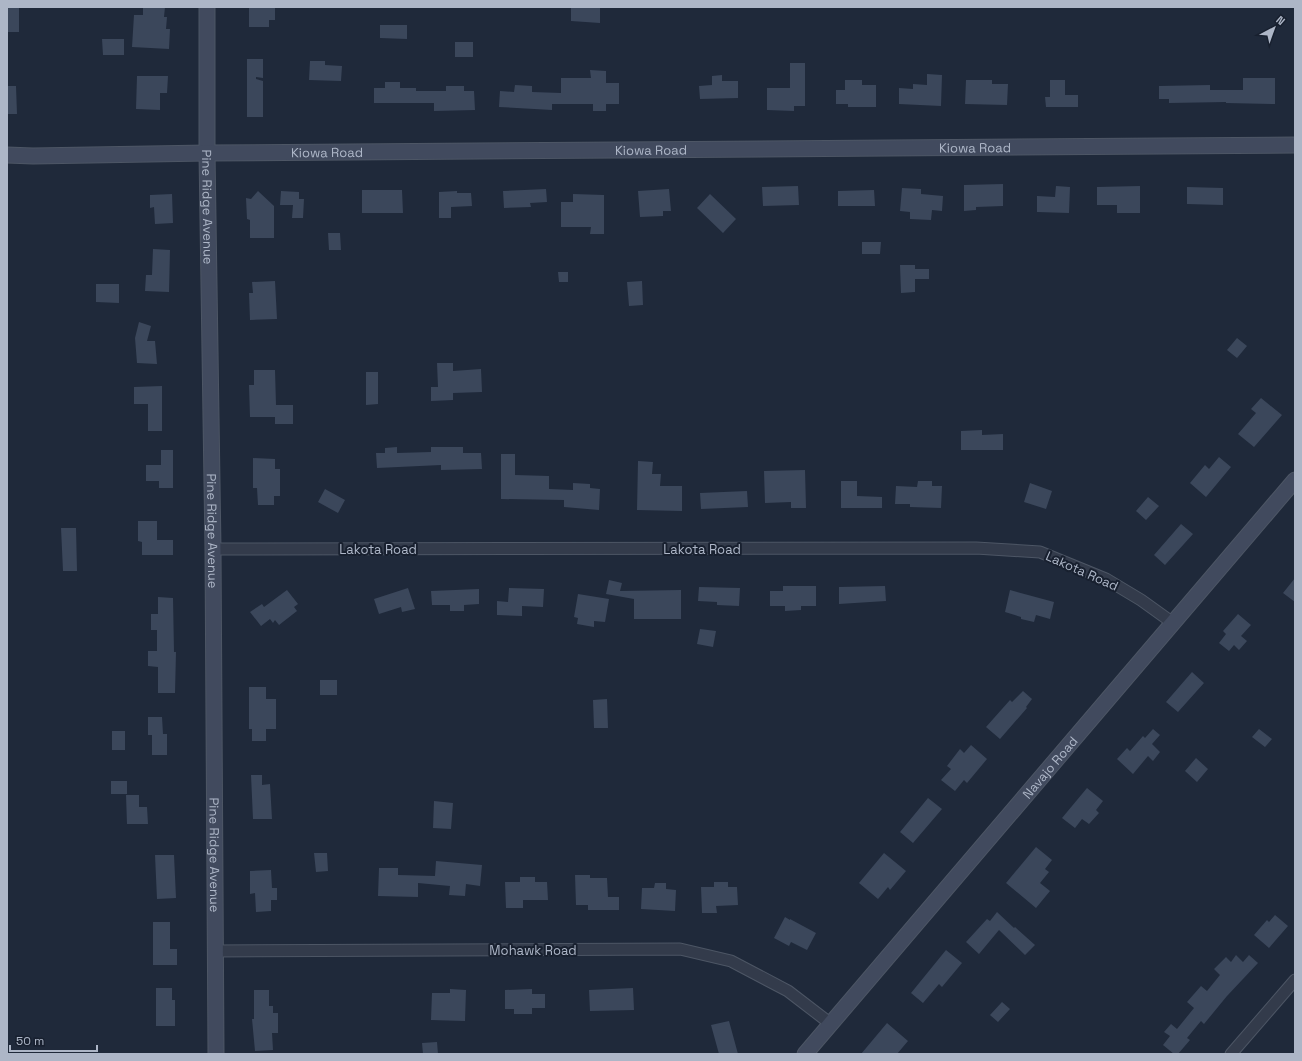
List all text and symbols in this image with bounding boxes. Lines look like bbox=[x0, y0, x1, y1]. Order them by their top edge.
north arrow bbox=[1254, 8, 1294, 48]
text: N bbox=[1273, 13, 1288, 28]
street label: Kiowa Road bbox=[939, 139, 1011, 156]
street label: Kiowa Road bbox=[615, 141, 687, 159]
street label: Kiowa Road bbox=[291, 143, 363, 161]
street label: Pine Ridge Avenue bbox=[198, 149, 217, 265]
street label: Pine Ridge Avenue bbox=[203, 473, 222, 589]
street label: Lakota Road bbox=[339, 541, 417, 558]
street label: Lakota Road bbox=[663, 541, 741, 558]
street label: Lakota Road bbox=[1043, 547, 1121, 595]
street label: Navajo Road bbox=[1018, 733, 1081, 802]
street label: Pine Ridge Avenue bbox=[206, 797, 224, 913]
street label: Mohawk Road bbox=[489, 942, 577, 959]
scale bar bbox=[10, 1027, 97, 1053]
text: 50 m bbox=[16, 1033, 44, 1049]

